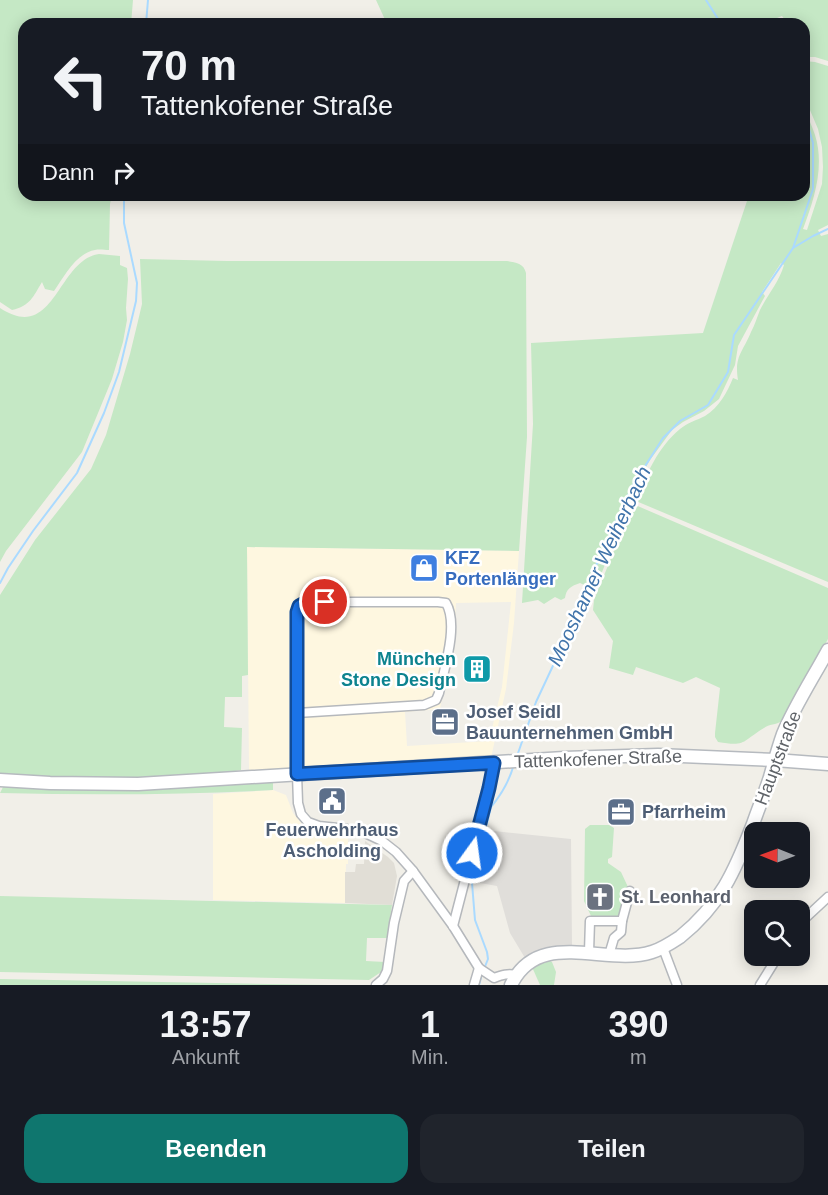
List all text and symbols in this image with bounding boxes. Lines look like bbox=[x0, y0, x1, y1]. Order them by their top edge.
icon: left bbox=[42, 42, 120, 120]
text: 70 m bbox=[141, 42, 237, 89]
text: Tattenkofener Straße bbox=[141, 91, 393, 121]
icon: right bbox=[107, 156, 140, 189]
text: Dann bbox=[42, 160, 95, 185]
water label: Mooshamer Weiherbach bbox=[543, 463, 655, 669]
place label: KFZ Portenlänger bbox=[445, 548, 556, 589]
shop icon: KFZ Portenlänger bbox=[408, 552, 440, 584]
pin bbox=[299, 576, 350, 627]
icon: arrive bbox=[308, 585, 341, 618]
place label: München Stone Design bbox=[341, 649, 456, 690]
building icon: München Stone Design bbox=[461, 653, 493, 685]
place label: Josef Seidl Bauunternehmen GmbH bbox=[466, 702, 673, 743]
office icon: Josef Seidl Bauunternehmen GmbH bbox=[429, 706, 461, 738]
street label: Hauptstraße bbox=[751, 708, 805, 808]
street label: Tattenkofener Straße bbox=[514, 746, 682, 772]
public building icon: Feuerwehrhaus Ascholding bbox=[316, 785, 348, 817]
office icon: Pfarrheim bbox=[605, 796, 637, 828]
place label: Pfarrheim bbox=[642, 802, 726, 822]
place label: Feuerwehrhaus Ascholding bbox=[265, 820, 399, 861]
position arrow bbox=[440, 821, 504, 885]
north arrow bbox=[744, 822, 810, 888]
map controls bbox=[744, 822, 810, 966]
church icon: St. Leonhard bbox=[584, 881, 616, 913]
place label: St. Leonhard bbox=[621, 887, 731, 907]
button: search bbox=[744, 900, 810, 966]
text: 13:57 bbox=[160, 1004, 252, 1045]
text: 1 bbox=[420, 1004, 440, 1045]
text: 390 bbox=[608, 1004, 668, 1045]
text: Ankunft bbox=[172, 1046, 239, 1068]
text: Min. bbox=[411, 1046, 449, 1068]
text: m bbox=[630, 1046, 647, 1068]
button: Beenden bbox=[24, 1114, 408, 1183]
button: Teilen bbox=[420, 1114, 804, 1183]

